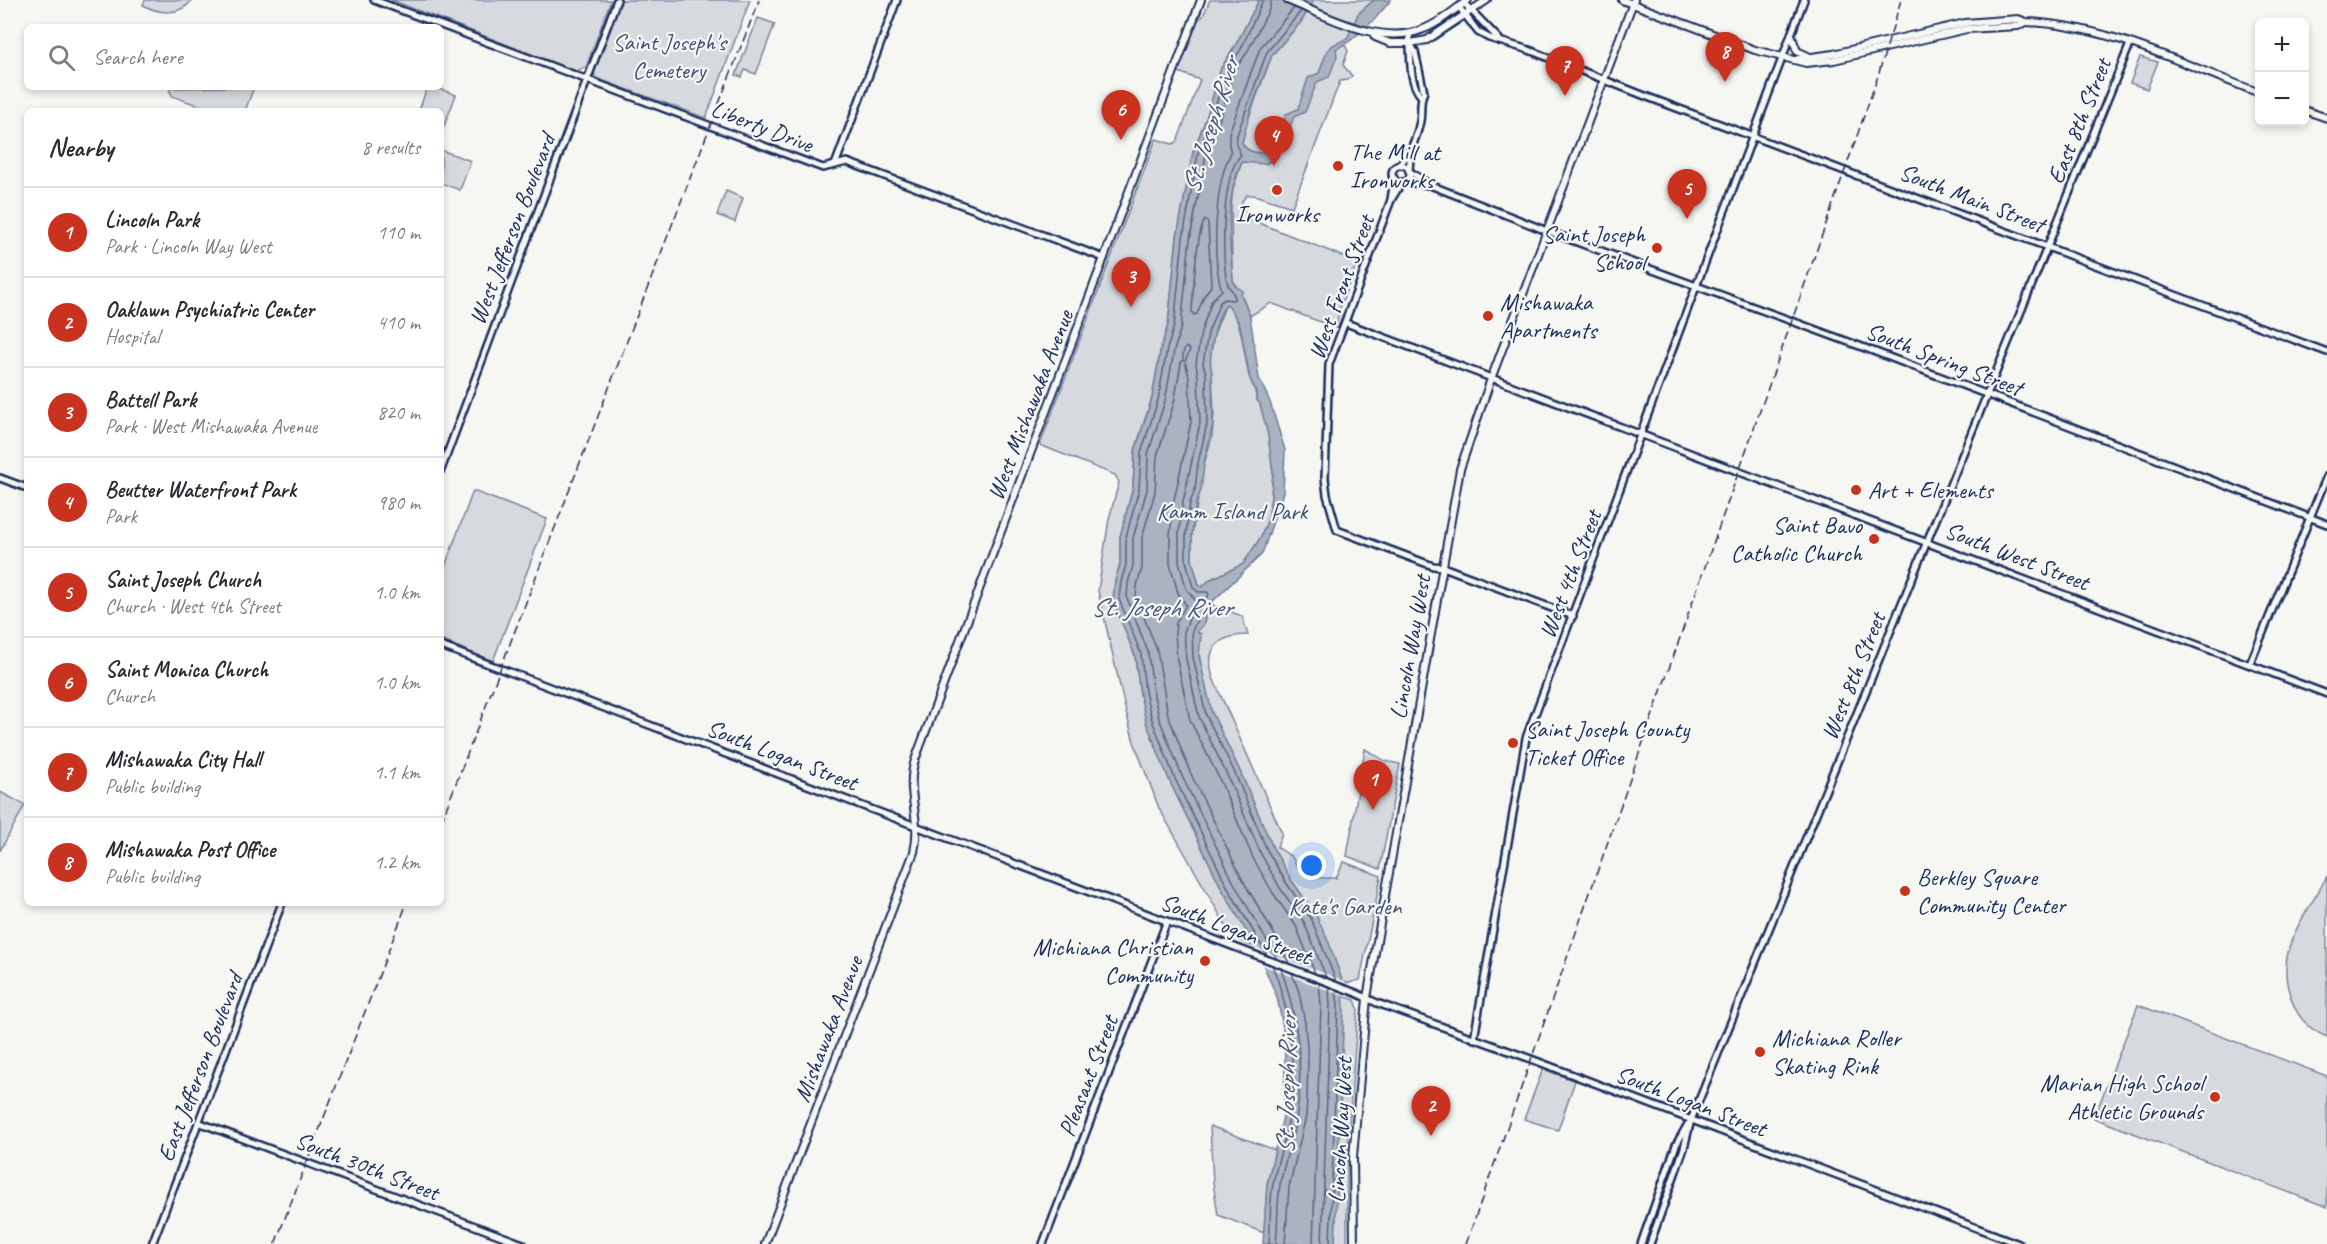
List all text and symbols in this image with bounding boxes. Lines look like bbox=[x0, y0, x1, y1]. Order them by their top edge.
map controls bbox=[2255, 18, 2309, 126]
button: + bbox=[2255, 18, 2309, 72]
search box bbox=[24, 24, 444, 90]
park label: Saint Joseph's Cemetery bbox=[612, 27, 729, 85]
pin: 8 bbox=[1706, 32, 1744, 82]
icon: search bbox=[45, 41, 78, 74]
text: Search here bbox=[93, 43, 183, 71]
pin: 7 bbox=[1546, 46, 1584, 96]
water label: St. Joseph River bbox=[1174, 50, 1248, 197]
street label: East 8th Street bbox=[2040, 52, 2118, 188]
button: − bbox=[2255, 72, 2309, 126]
pin: 6 bbox=[1102, 90, 1140, 140]
street label: Liberty Drive bbox=[707, 93, 819, 160]
pin: 4 bbox=[1254, 116, 1294, 166]
street label: West Jefferson Boulevard bbox=[462, 126, 563, 328]
text: Nearby bbox=[48, 131, 113, 164]
text: 8 results bbox=[361, 135, 420, 160]
place label: The Mill at Ironworks bbox=[1350, 137, 1442, 195]
street label: South Main Street bbox=[1895, 157, 2052, 241]
marker: The Mill at Ironworks bbox=[1331, 159, 1345, 173]
pin: 5 bbox=[1668, 170, 1706, 219]
marker: Ironworks bbox=[1270, 183, 1284, 197]
place label: Ironworks bbox=[1235, 199, 1321, 229]
text: Lincoln Park bbox=[105, 206, 199, 234]
street label: West Front Street bbox=[1301, 209, 1382, 363]
place label: Saint Joseph School bbox=[1542, 219, 1649, 277]
text: 1 bbox=[63, 220, 72, 245]
text: 110 m bbox=[377, 220, 420, 245]
text: Park · Lincoln Way West bbox=[105, 234, 272, 259]
marker: Saint Joseph School bbox=[1650, 241, 1664, 255]
pin: 3 bbox=[1112, 258, 1150, 307]
place label: Mishawaka Apartments bbox=[1500, 287, 1599, 345]
text: Oaklawn Psychiatric Center bbox=[105, 296, 314, 324]
street label: West Mishawaka Avenue bbox=[980, 304, 1081, 504]
marker: Mishawaka Apartments bbox=[1481, 309, 1495, 323]
text: 2 bbox=[63, 310, 72, 335]
text: 410 m bbox=[377, 310, 420, 335]
street label: South Spring Street bbox=[1862, 315, 2029, 404]
text: Hospital bbox=[105, 324, 160, 349]
text: Battell Park bbox=[105, 386, 196, 414]
text: 3 bbox=[63, 400, 72, 425]
text: 820 m bbox=[377, 400, 420, 425]
text: Park · West Mishawaka Avenue bbox=[105, 414, 317, 439]
place label: Art + Elements bbox=[1868, 475, 1994, 505]
text: Beutter Waterfront Park bbox=[105, 476, 296, 504]
marker: Art + Elements bbox=[1849, 483, 1863, 497]
text: 4 bbox=[63, 490, 72, 515]
text: 980 m bbox=[377, 490, 420, 515]
park label: Kamm Island Park bbox=[1157, 496, 1310, 526]
text: Park bbox=[105, 504, 137, 529]
street label: West 4th Street bbox=[1532, 504, 1609, 642]
place label: Saint Bavo Catholic Church bbox=[1731, 510, 1864, 568]
street label: South West Street bbox=[1941, 515, 2095, 598]
marker: Saint Bavo Catholic Church bbox=[1867, 532, 1881, 546]
text: Saint Joseph Church bbox=[105, 566, 261, 594]
street label: Lincoln Way West bbox=[1383, 571, 1438, 721]
text: 5 bbox=[63, 580, 72, 605]
text: 1.0 km bbox=[374, 580, 420, 605]
water label: St. Joseph River bbox=[1091, 591, 1235, 624]
text: Church · West 4th Street bbox=[105, 594, 281, 619]
street label: West 8th Street bbox=[1814, 606, 1893, 744]
text: Saint Monica Church bbox=[105, 656, 268, 684]
text: 6 bbox=[63, 670, 72, 695]
text: 1.0 km bbox=[374, 670, 420, 695]
text: Church bbox=[105, 684, 155, 709]
street label: South Logan Street bbox=[702, 712, 864, 798]
place label: Saint Joseph County Ticket Office bbox=[1525, 714, 1691, 772]
marker: Saint Joseph County Ticket Office bbox=[1506, 736, 1520, 750]
text: Mishawaka City Hall bbox=[105, 746, 261, 774]
text: 7 bbox=[63, 760, 72, 785]
text: 1.1 km bbox=[374, 760, 420, 785]
pin: 1 bbox=[1354, 760, 1392, 810]
text: Public building bbox=[105, 774, 200, 799]
text: Mishawaka Post Office bbox=[105, 836, 275, 864]
text: 8 bbox=[63, 850, 72, 875]
text: 1.2 km bbox=[374, 850, 420, 875]
your location bbox=[1297, 851, 1326, 880]
place label: Berkley Square Community Center bbox=[1917, 862, 2068, 920]
text: Public building bbox=[105, 864, 200, 889]
marker: Berkley Square Community Center bbox=[1898, 884, 1912, 898]
street label: South Logan Street bbox=[1156, 886, 1318, 972]
park label: Kate's Garden bbox=[1289, 891, 1403, 921]
place label: Michiana Christian Community bbox=[1033, 932, 1195, 990]
street label: Mishawaka Avenue bbox=[787, 950, 870, 1106]
marker: Michiana Christian Community bbox=[1198, 954, 1212, 968]
street label: East Jefferson Boulevard bbox=[150, 965, 251, 1165]
street label: Pleasant Street bbox=[1051, 1009, 1126, 1141]
water label: St. Joseph River bbox=[1269, 1010, 1304, 1155]
place label: Michiana Roller Skating Rink bbox=[1772, 1023, 1903, 1081]
marker: Michiana Roller Skating Rink bbox=[1753, 1045, 1767, 1059]
street label: Lincoln Way West bbox=[1321, 1054, 1359, 1204]
street label: South Logan Street bbox=[1611, 1058, 1773, 1144]
place label: Marian High School Athletic Grounds bbox=[2040, 1068, 2207, 1126]
pin: 2 bbox=[1412, 1086, 1450, 1136]
marker: Marian High School Athletic Grounds bbox=[2208, 1090, 2222, 1104]
street label: South 30th Street bbox=[291, 1125, 445, 1208]

